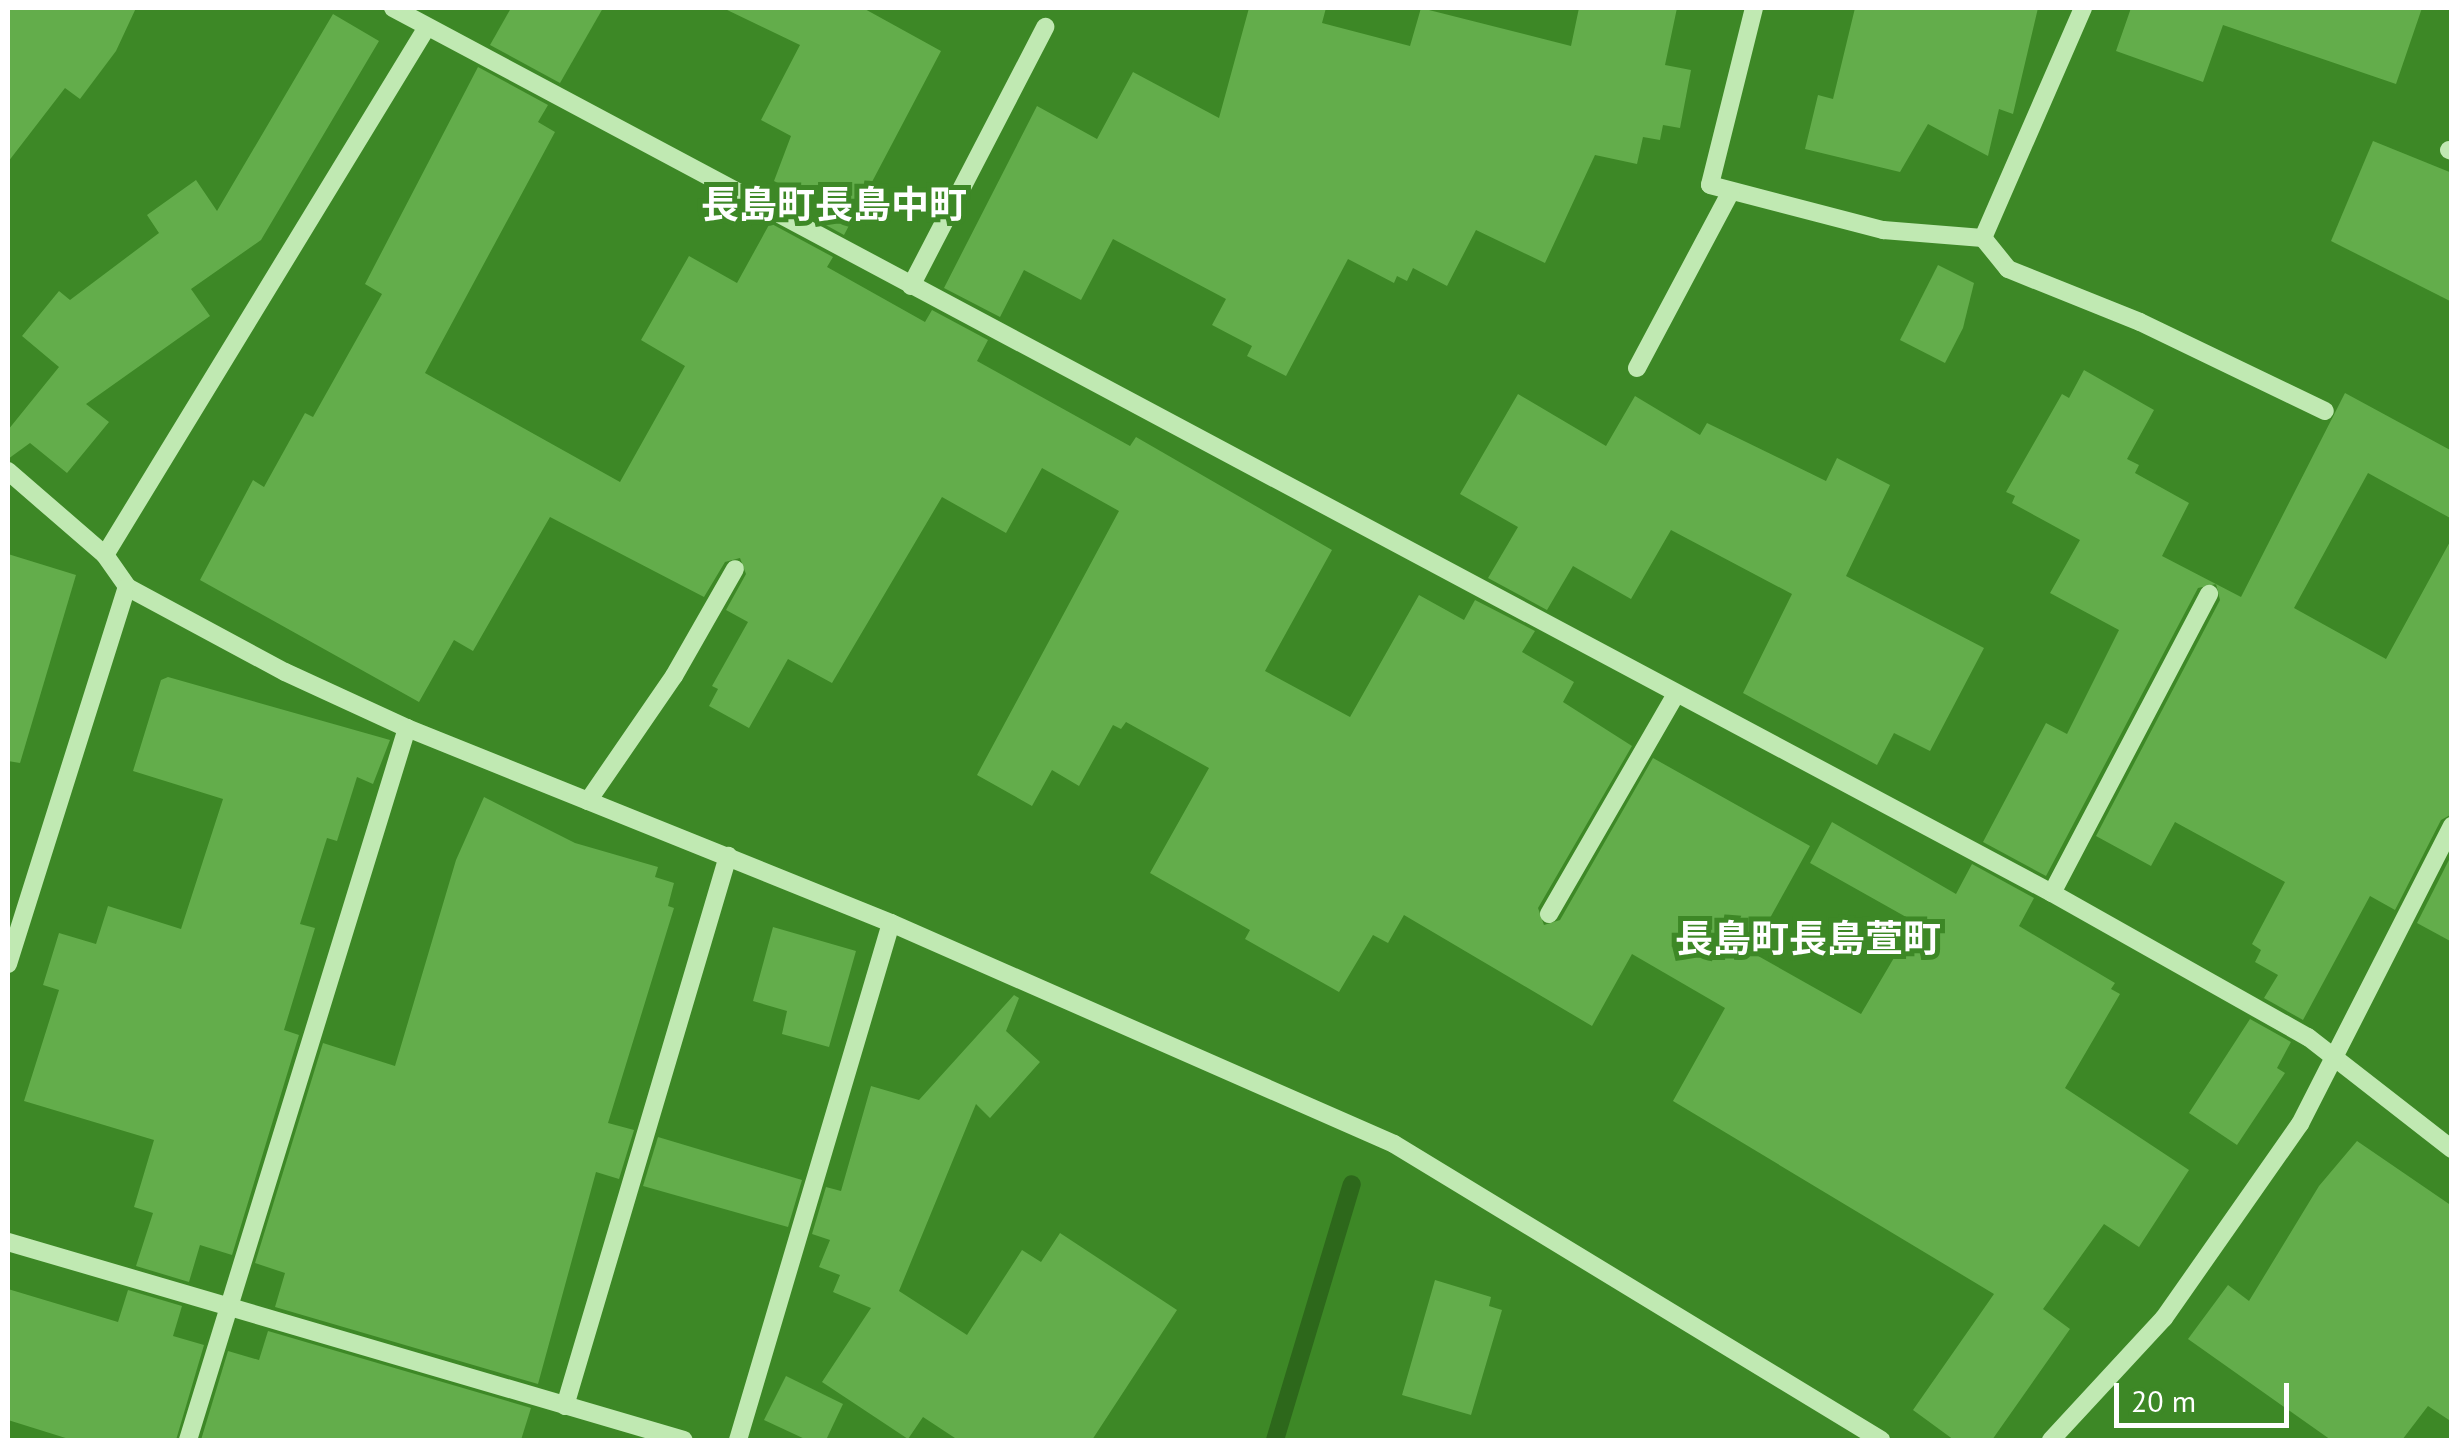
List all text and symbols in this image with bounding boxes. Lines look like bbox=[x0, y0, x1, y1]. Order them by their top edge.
district label: 長島町長島中町 bbox=[701, 181, 967, 227]
district label: 長島町長島萱町 bbox=[1675, 915, 1941, 961]
scale bar bbox=[2119, 1363, 2294, 1425]
text: 20 m bbox=[2131, 1381, 2196, 1420]

